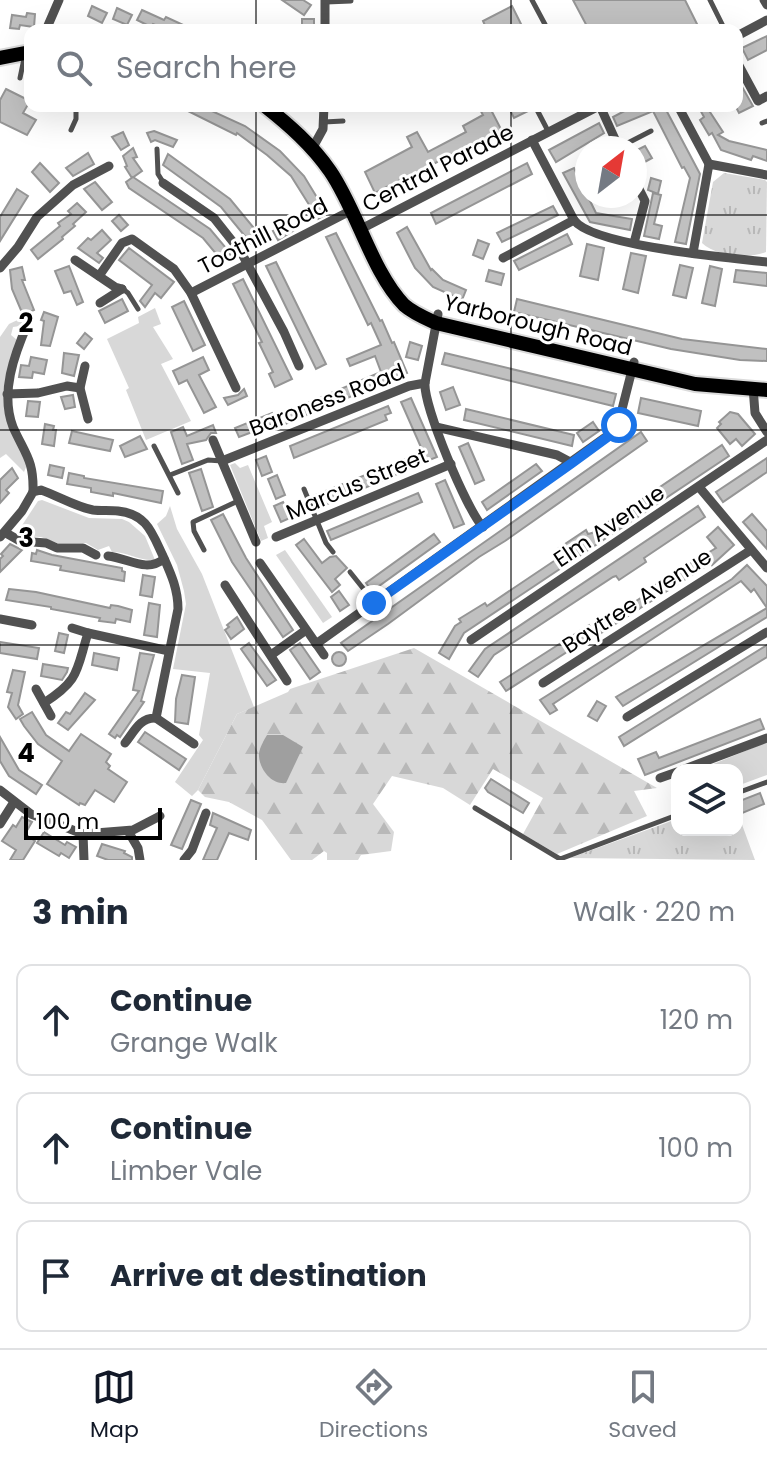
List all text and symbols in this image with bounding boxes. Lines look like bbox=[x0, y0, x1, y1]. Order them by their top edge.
search box bbox=[24, 24, 743, 112]
icon: search bbox=[52, 46, 96, 90]
text: Search here bbox=[116, 46, 297, 89]
street label: Central Parade bbox=[357, 116, 519, 220]
north arrow bbox=[575, 136, 647, 208]
street label: Toothill Road bbox=[193, 190, 333, 282]
street label: Yarborough Road bbox=[440, 287, 636, 363]
text: 2 bbox=[19, 305, 34, 341]
street label: Baroness Road bbox=[245, 356, 409, 444]
route start bbox=[601, 407, 637, 443]
street label: Marcus Street bbox=[281, 440, 433, 528]
street label: Elm Avenue bbox=[547, 477, 671, 575]
text: 3 bbox=[18, 520, 34, 556]
street label: Baytree Avenue bbox=[556, 541, 718, 661]
route end bbox=[356, 585, 392, 621]
text: 4 bbox=[17, 735, 35, 771]
map controls bbox=[671, 764, 743, 836]
button: layers bbox=[671, 764, 743, 836]
scale bar bbox=[24, 804, 162, 840]
text: 100 m bbox=[36, 806, 99, 837]
text: 3 min bbox=[32, 888, 129, 936]
text: Walk · 220 m bbox=[573, 894, 735, 930]
text: Continue bbox=[110, 979, 252, 1022]
icon: ahead bbox=[34, 998, 78, 1042]
text: 120 m bbox=[660, 1002, 733, 1038]
text: Grange Walk bbox=[110, 1025, 278, 1061]
text: Continue bbox=[110, 1107, 252, 1150]
icon: ahead bbox=[34, 1126, 78, 1170]
text: 100 m bbox=[658, 1130, 733, 1166]
text: Limber Vale bbox=[110, 1153, 262, 1189]
icon: arrive bbox=[34, 1254, 78, 1298]
text: Arrive at destination bbox=[110, 1254, 427, 1297]
tab: Map bbox=[90, 1365, 139, 1446]
tab: Directions bbox=[319, 1365, 428, 1446]
tab: Saved bbox=[608, 1365, 677, 1446]

